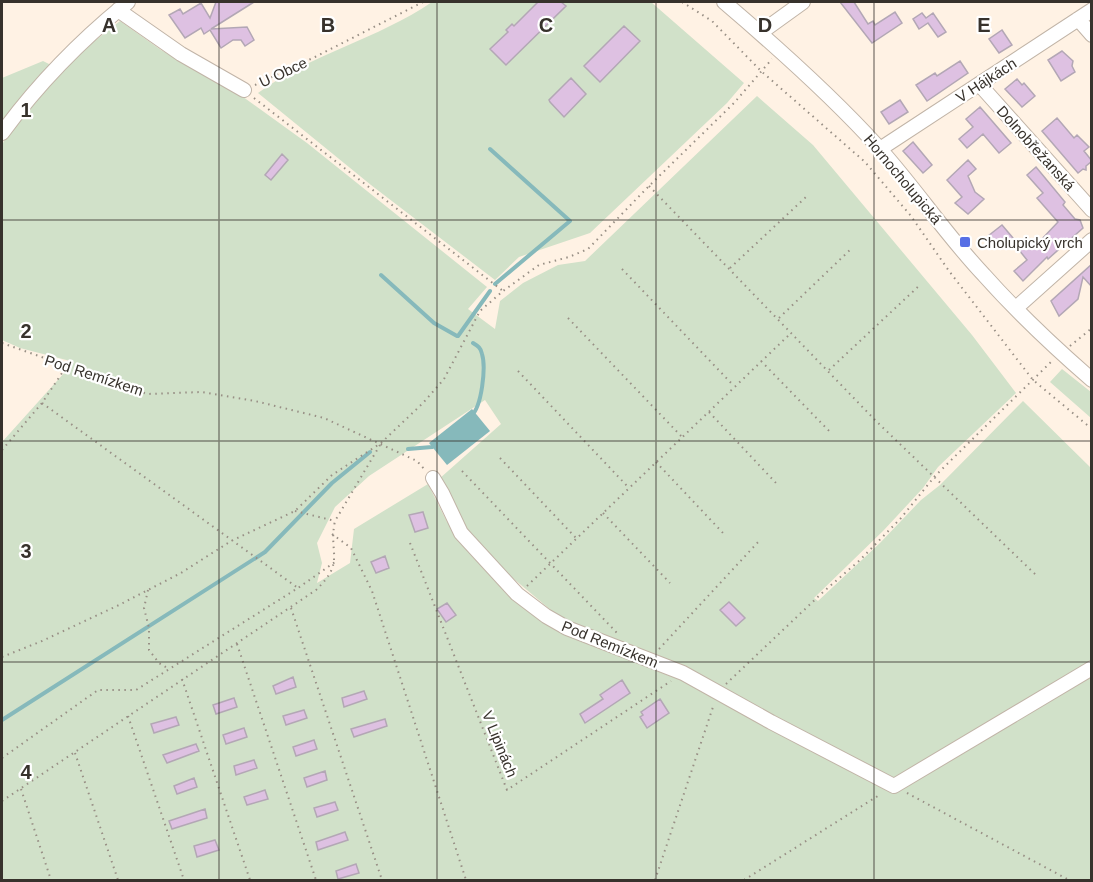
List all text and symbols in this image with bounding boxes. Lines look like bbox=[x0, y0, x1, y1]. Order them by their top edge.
text: A bbox=[102, 14, 116, 36]
text: B bbox=[321, 14, 335, 36]
text: C bbox=[539, 14, 553, 36]
text: D bbox=[758, 14, 772, 36]
text: E bbox=[977, 14, 991, 36]
street label: U Obce bbox=[256, 54, 310, 90]
street label: V Hájkách bbox=[953, 54, 1019, 106]
text: 1 bbox=[20, 99, 32, 121]
street label: Dolnobřežanská bbox=[993, 102, 1079, 194]
street label: Hornocholupická bbox=[861, 131, 946, 228]
place label: Cholupický vrch bbox=[977, 234, 1083, 251]
marker: Cholupický vrch bbox=[958, 235, 972, 249]
text: 2 bbox=[20, 320, 32, 342]
street label: Pod Remízkem bbox=[43, 351, 145, 399]
text: 3 bbox=[20, 540, 32, 562]
street label: Pod Remízkem bbox=[559, 617, 661, 671]
street label: V Lipinách bbox=[479, 708, 521, 780]
text: 4 bbox=[20, 761, 32, 783]

